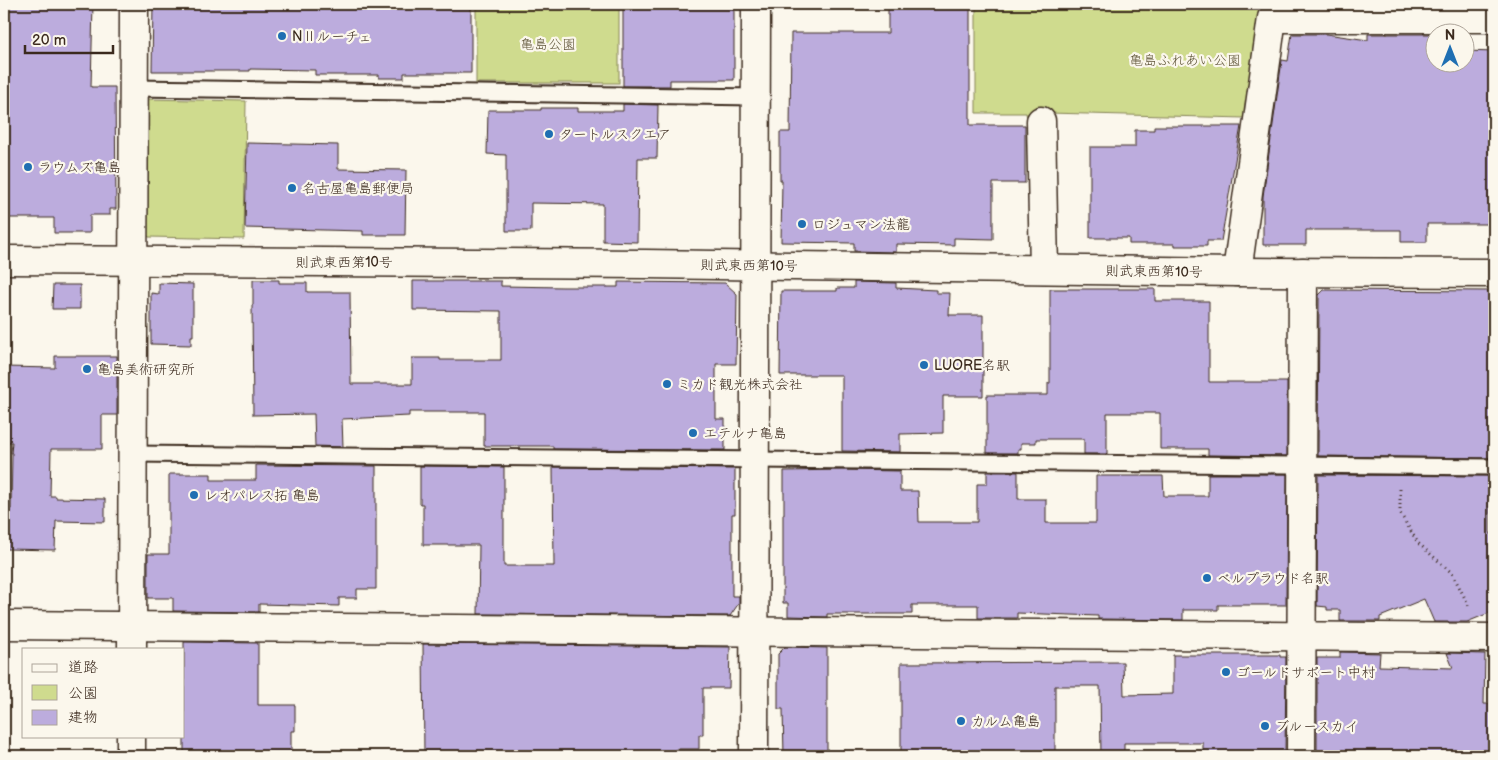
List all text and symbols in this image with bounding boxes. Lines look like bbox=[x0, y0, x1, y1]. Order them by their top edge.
scale bar bbox=[25, 22, 112, 54]
north arrow bbox=[1426, 22, 1476, 72]
text: N bbox=[1445, 27, 1455, 44]
place label: NⅡルーチェ bbox=[292, 28, 372, 45]
marker: NⅡルーチェ bbox=[276, 30, 288, 42]
text: 20 m bbox=[32, 31, 66, 50]
park label: 亀島公園 bbox=[520, 36, 576, 53]
park label: 亀島ふれあい公園 bbox=[1129, 52, 1241, 69]
place label: タートルスクエア bbox=[559, 126, 671, 143]
marker: タートルスクエア bbox=[543, 128, 555, 140]
place label: ラウムズ亀島 bbox=[38, 159, 121, 176]
marker: ラウムズ亀島 bbox=[22, 161, 34, 173]
place label: 名古屋亀島郵便局 bbox=[302, 180, 414, 197]
marker: 名古屋亀島郵便局 bbox=[286, 182, 298, 194]
place label: ロジュマン法龍 bbox=[812, 216, 910, 233]
marker: ロジュマン法龍 bbox=[796, 218, 808, 230]
street label: 則武東西第10号 bbox=[295, 254, 393, 271]
street label: 則武東西第10号 bbox=[700, 256, 798, 275]
street label: 則武東西第10号 bbox=[1105, 262, 1203, 281]
place label: LUORE名駅 bbox=[934, 357, 1010, 374]
marker: LUORE名駅 bbox=[918, 359, 930, 371]
place label: 亀島美術研究所 bbox=[97, 361, 195, 378]
marker: 亀島美術研究所 bbox=[81, 363, 93, 375]
place label: ミカド観光株式会社 bbox=[677, 376, 803, 393]
marker: ミカド観光株式会社 bbox=[661, 378, 673, 390]
place label: エテルナ亀島 bbox=[703, 425, 787, 442]
marker: エテルナ亀島 bbox=[687, 427, 699, 439]
place label: レオパレス拓 亀島 bbox=[204, 487, 320, 504]
marker: レオパレス拓 亀島 bbox=[188, 489, 200, 501]
place label: ベルプラウド名駅 bbox=[1217, 570, 1329, 587]
marker: ベルプラウド名駅 bbox=[1201, 572, 1213, 584]
legend bbox=[22, 648, 185, 738]
text: 道路 bbox=[68, 658, 98, 677]
place label: ゴールドサポート中村 bbox=[1236, 664, 1375, 681]
marker: ゴールドサポート中村 bbox=[1220, 666, 1232, 678]
text: 公園 bbox=[68, 684, 98, 703]
text: 建物 bbox=[68, 708, 98, 727]
place label: カルム亀島 bbox=[971, 713, 1040, 730]
marker: カルム亀島 bbox=[955, 715, 967, 727]
place label: ブルースカイ bbox=[1275, 718, 1358, 735]
marker: ブルースカイ bbox=[1259, 720, 1271, 732]

